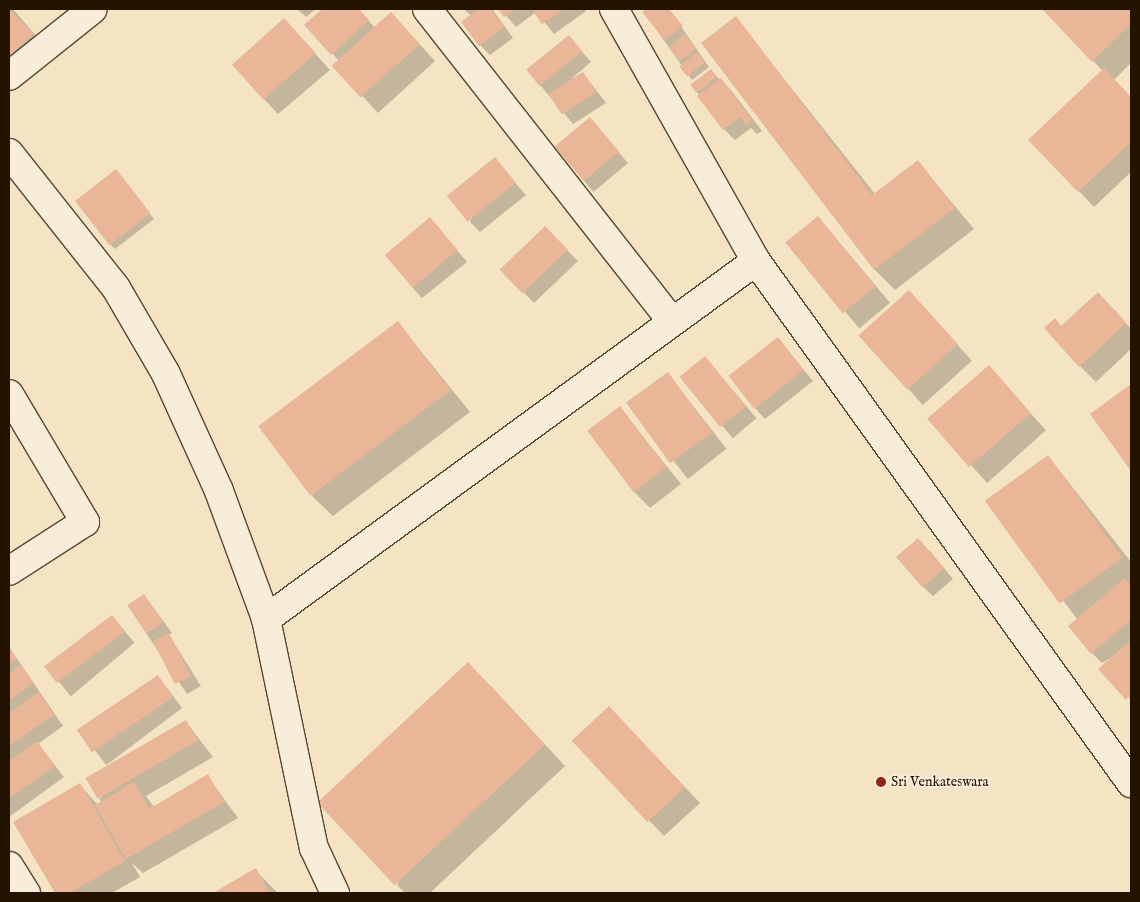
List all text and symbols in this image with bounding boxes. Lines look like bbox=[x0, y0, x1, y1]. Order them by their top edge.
place label: Sri Venkateswara bbox=[891, 774, 989, 790]
marker: Sri Venkateswara bbox=[875, 776, 887, 788]

